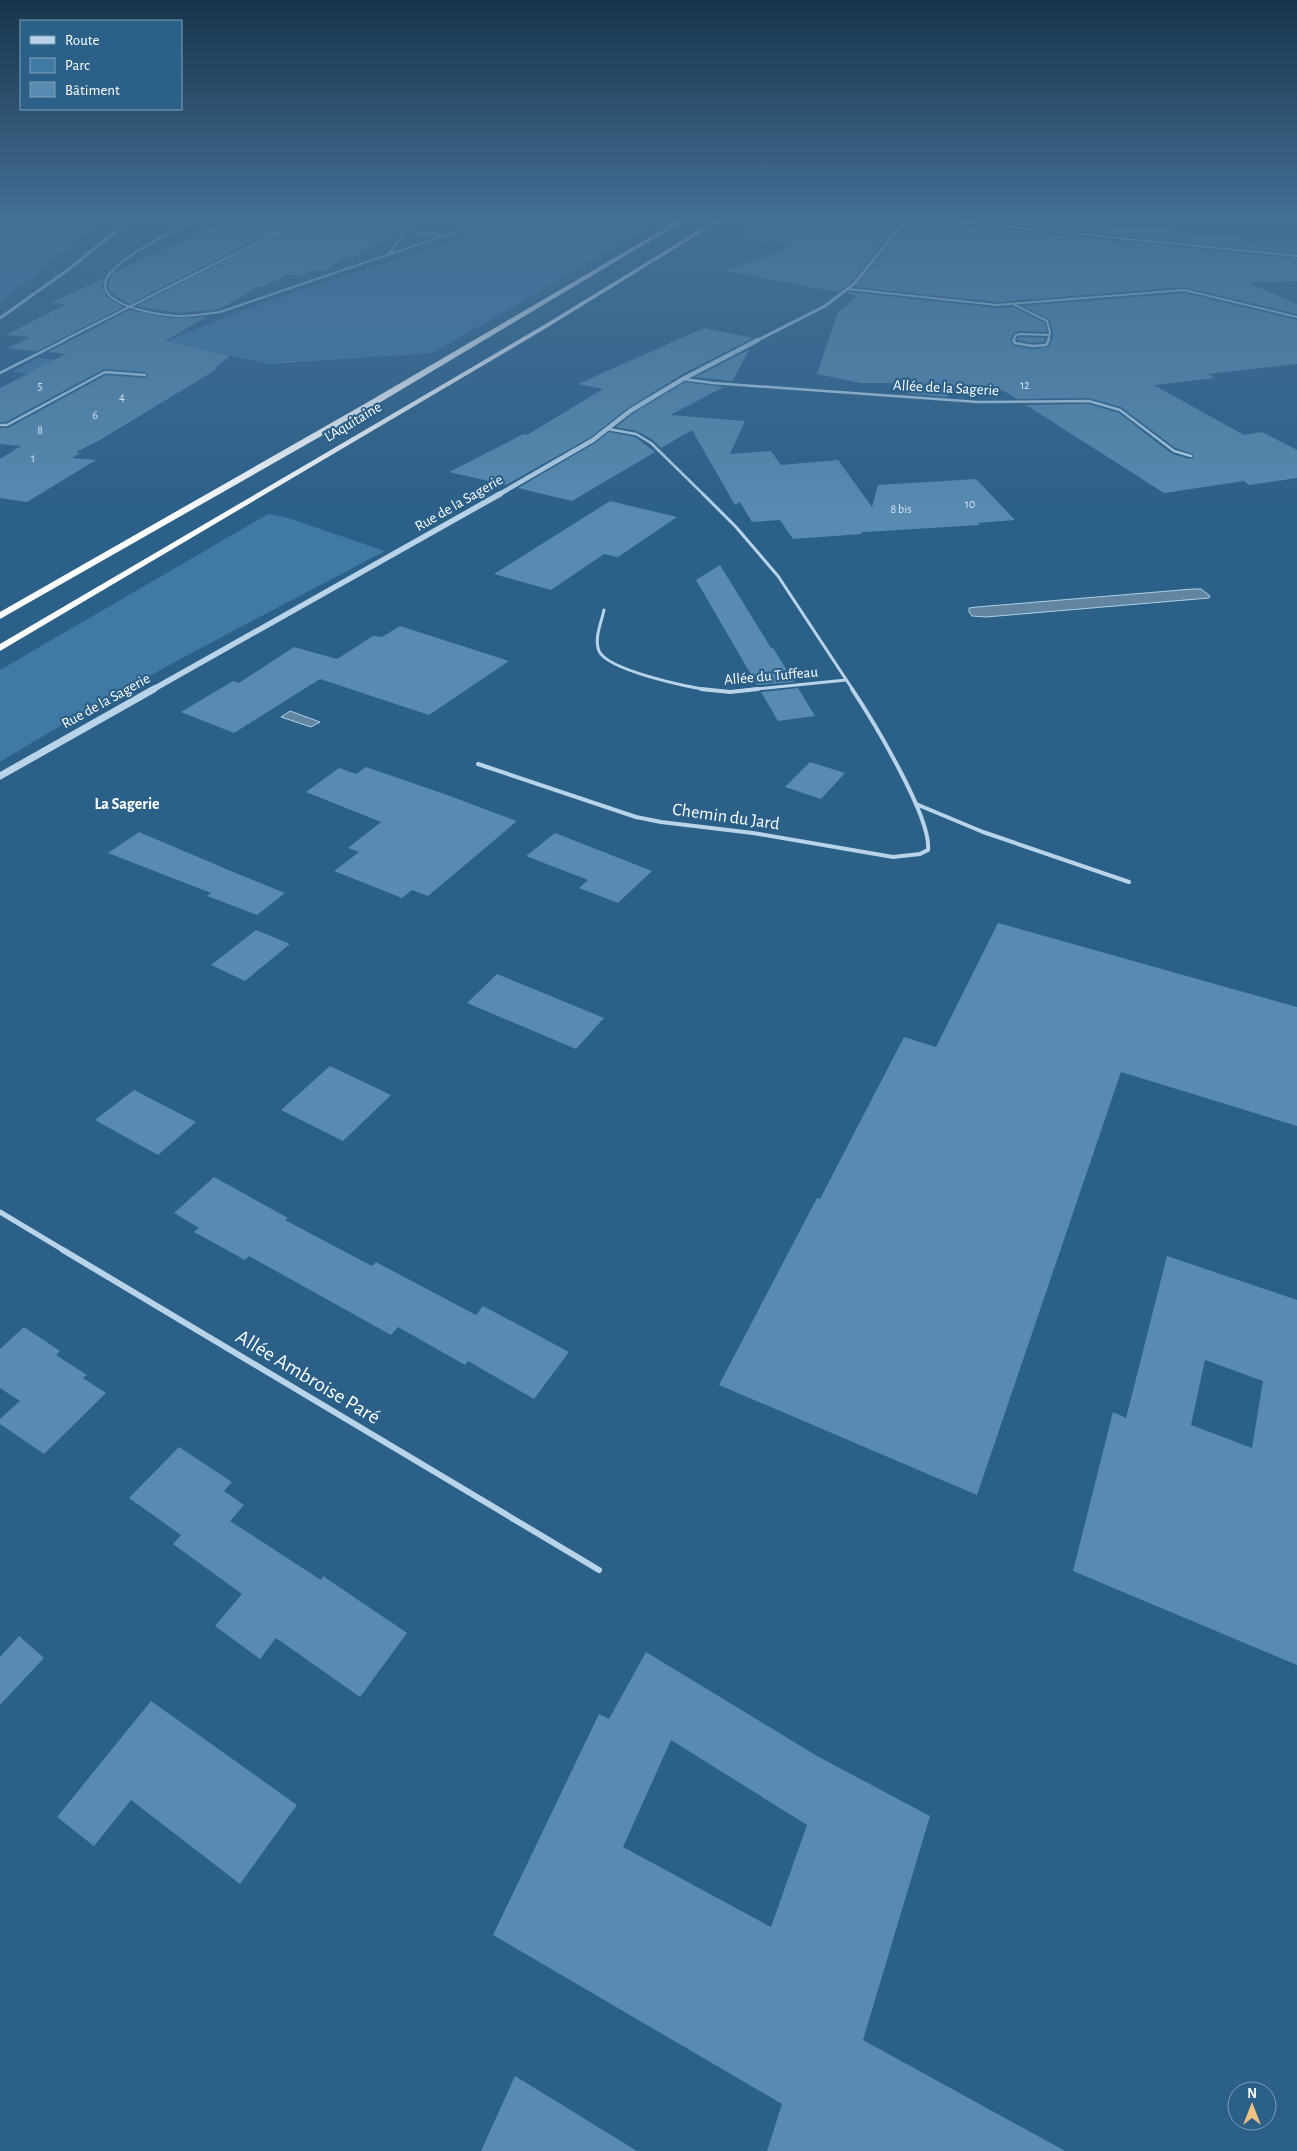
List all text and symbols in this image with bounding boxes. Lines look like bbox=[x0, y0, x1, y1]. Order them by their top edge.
legend bbox=[20, 20, 182, 110]
text: Route bbox=[65, 33, 99, 48]
text: Parc bbox=[65, 58, 90, 73]
text: Bâtiment bbox=[65, 83, 120, 98]
street label: Allée de la Sagerie bbox=[893, 378, 999, 398]
house number: 12 bbox=[1020, 379, 1030, 391]
house number: 5 bbox=[37, 380, 43, 392]
house number: 4 bbox=[119, 391, 125, 403]
street label: L'Aquitaine bbox=[322, 399, 384, 445]
house number: 6 bbox=[92, 409, 98, 421]
house number: 8 bbox=[37, 424, 43, 436]
house number: 1 bbox=[31, 452, 35, 464]
street label: Rue de la Sagerie bbox=[413, 472, 506, 534]
house number: 10 bbox=[965, 498, 975, 510]
house number: 8 bis bbox=[890, 503, 912, 515]
street label: Allée du Tuffeau bbox=[723, 664, 819, 688]
street label: Rue de la Sagerie bbox=[59, 670, 153, 731]
district label: La Sagerie bbox=[94, 796, 160, 812]
street label: Chemin du Jard bbox=[671, 801, 781, 833]
street label: Allée Ambroise Paré bbox=[232, 1326, 384, 1428]
north arrow bbox=[1227, 2081, 1277, 2131]
text: N bbox=[1247, 2087, 1257, 2101]

